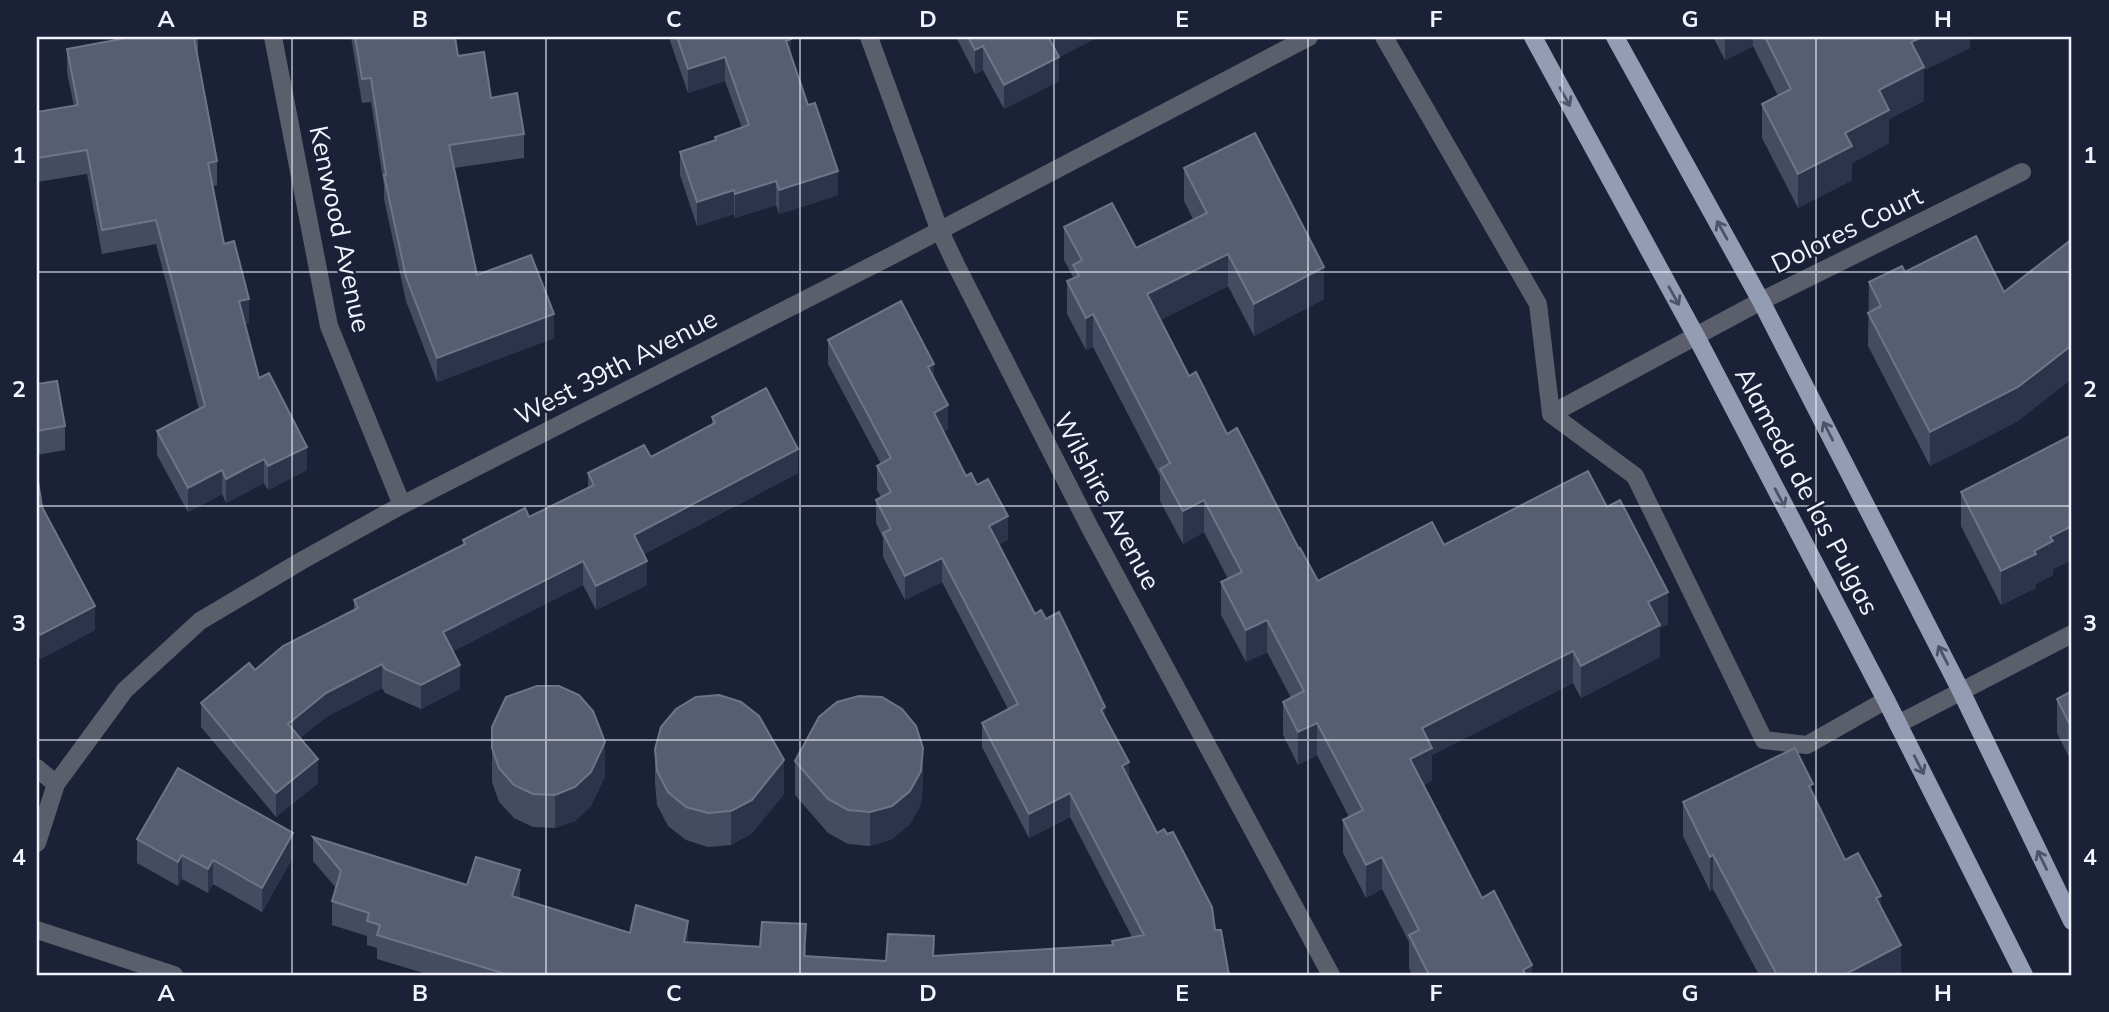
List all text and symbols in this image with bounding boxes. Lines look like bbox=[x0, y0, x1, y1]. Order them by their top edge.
text: A bbox=[157, 4, 175, 33]
text: B bbox=[412, 4, 428, 33]
text: C bbox=[666, 4, 682, 33]
text: D bbox=[919, 4, 937, 33]
text: E bbox=[1175, 4, 1189, 33]
text: F bbox=[1429, 4, 1443, 33]
text: G bbox=[1681, 4, 1699, 33]
text: H bbox=[1934, 4, 1952, 33]
one-way arrow bbox=[1558, 86, 1572, 106]
street label: Kenwood Avenue bbox=[302, 123, 379, 335]
text: 1 bbox=[12, 140, 26, 169]
text: 1 bbox=[2083, 140, 2097, 169]
street label: Dolores Court bbox=[1766, 179, 1928, 280]
one-way arrow bbox=[1715, 220, 1729, 240]
one-way arrow bbox=[1667, 286, 1681, 306]
street label: West 39th Avenue bbox=[509, 301, 723, 432]
street label: Alameda de las Pulgas bbox=[1728, 361, 1887, 620]
text: 2 bbox=[12, 374, 26, 403]
text: 2 bbox=[2083, 374, 2097, 403]
street label: Wilshire Avenue bbox=[1047, 406, 1168, 595]
one-way arrow bbox=[1820, 421, 1834, 442]
one-way arrow bbox=[1774, 487, 1788, 508]
text: 3 bbox=[12, 608, 26, 637]
text: 3 bbox=[2083, 608, 2097, 637]
one-way arrow bbox=[1935, 645, 1949, 666]
one-way arrow bbox=[1912, 754, 1926, 775]
text: 4 bbox=[12, 842, 26, 871]
text: 4 bbox=[2083, 842, 2097, 871]
one-way arrow bbox=[2035, 850, 2049, 871]
text: A bbox=[157, 978, 175, 1007]
text: B bbox=[412, 978, 428, 1007]
text: C bbox=[666, 978, 682, 1007]
text: D bbox=[919, 978, 937, 1007]
text: E bbox=[1175, 978, 1189, 1007]
text: F bbox=[1429, 978, 1443, 1007]
text: G bbox=[1681, 978, 1699, 1007]
text: H bbox=[1934, 978, 1952, 1007]

